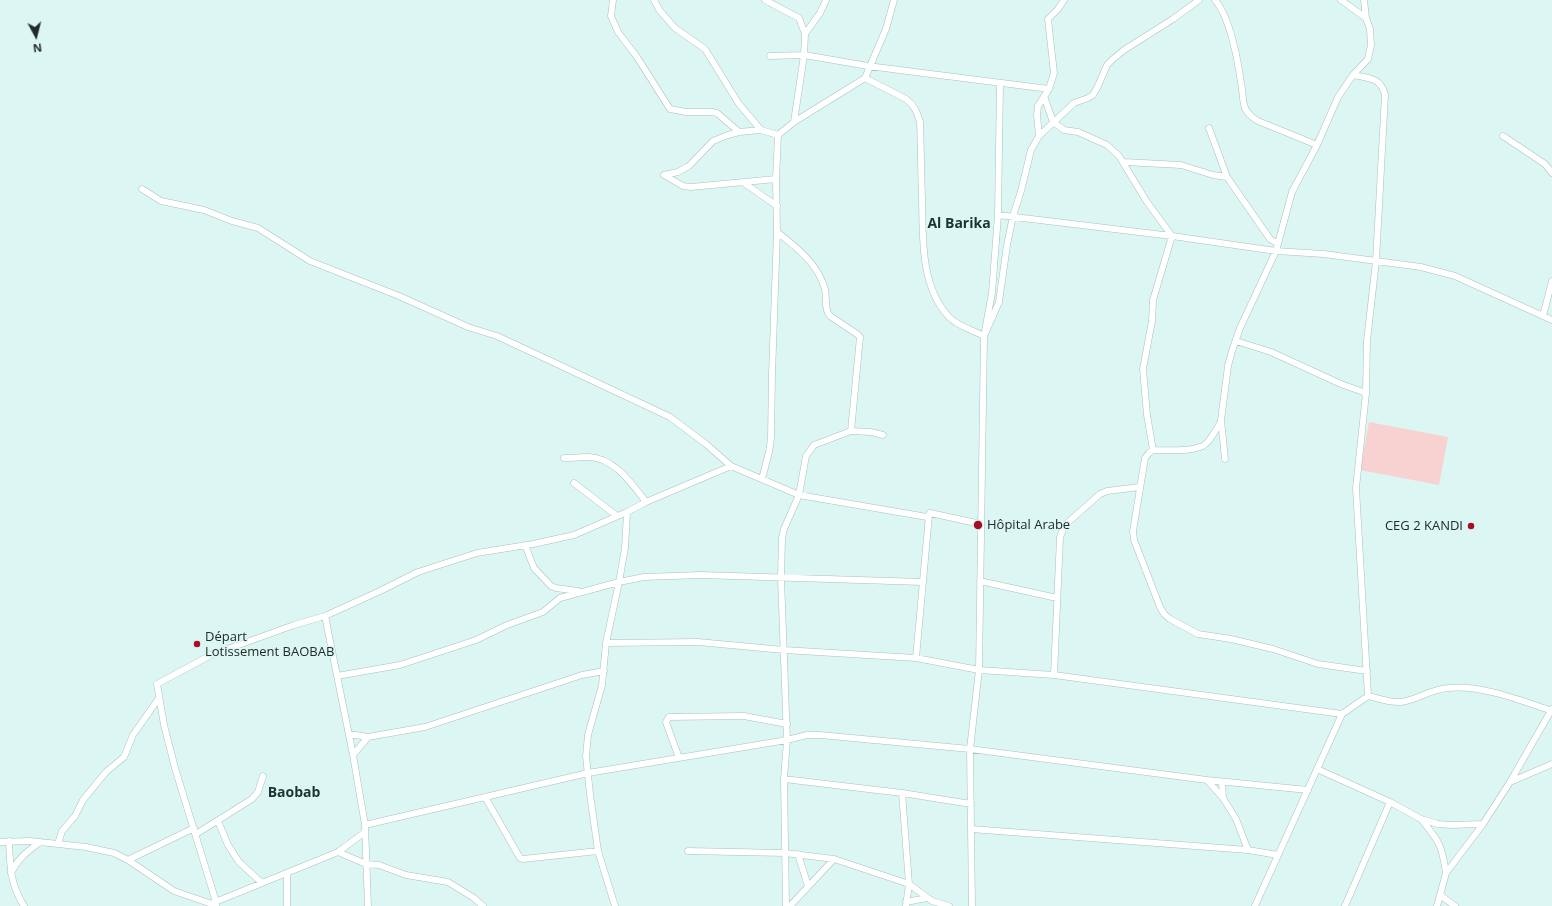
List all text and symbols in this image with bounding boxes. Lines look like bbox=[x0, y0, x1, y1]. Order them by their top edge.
north arrow bbox=[16, 16, 56, 56]
text: N bbox=[32, 40, 43, 56]
district label: Al Barika bbox=[927, 216, 991, 232]
place label: Hôpital Arabe bbox=[987, 517, 1070, 533]
place label: CEG 2 KANDI bbox=[1385, 518, 1463, 534]
marker: Hôpital Arabe bbox=[972, 519, 984, 531]
marker: CEG 2 KANDI bbox=[1466, 521, 1476, 531]
place label: Départ Lotissement BAOBAB bbox=[205, 629, 334, 660]
marker: Départ Lotissement BAOBAB bbox=[192, 639, 202, 649]
district label: Baobab bbox=[268, 785, 320, 801]

